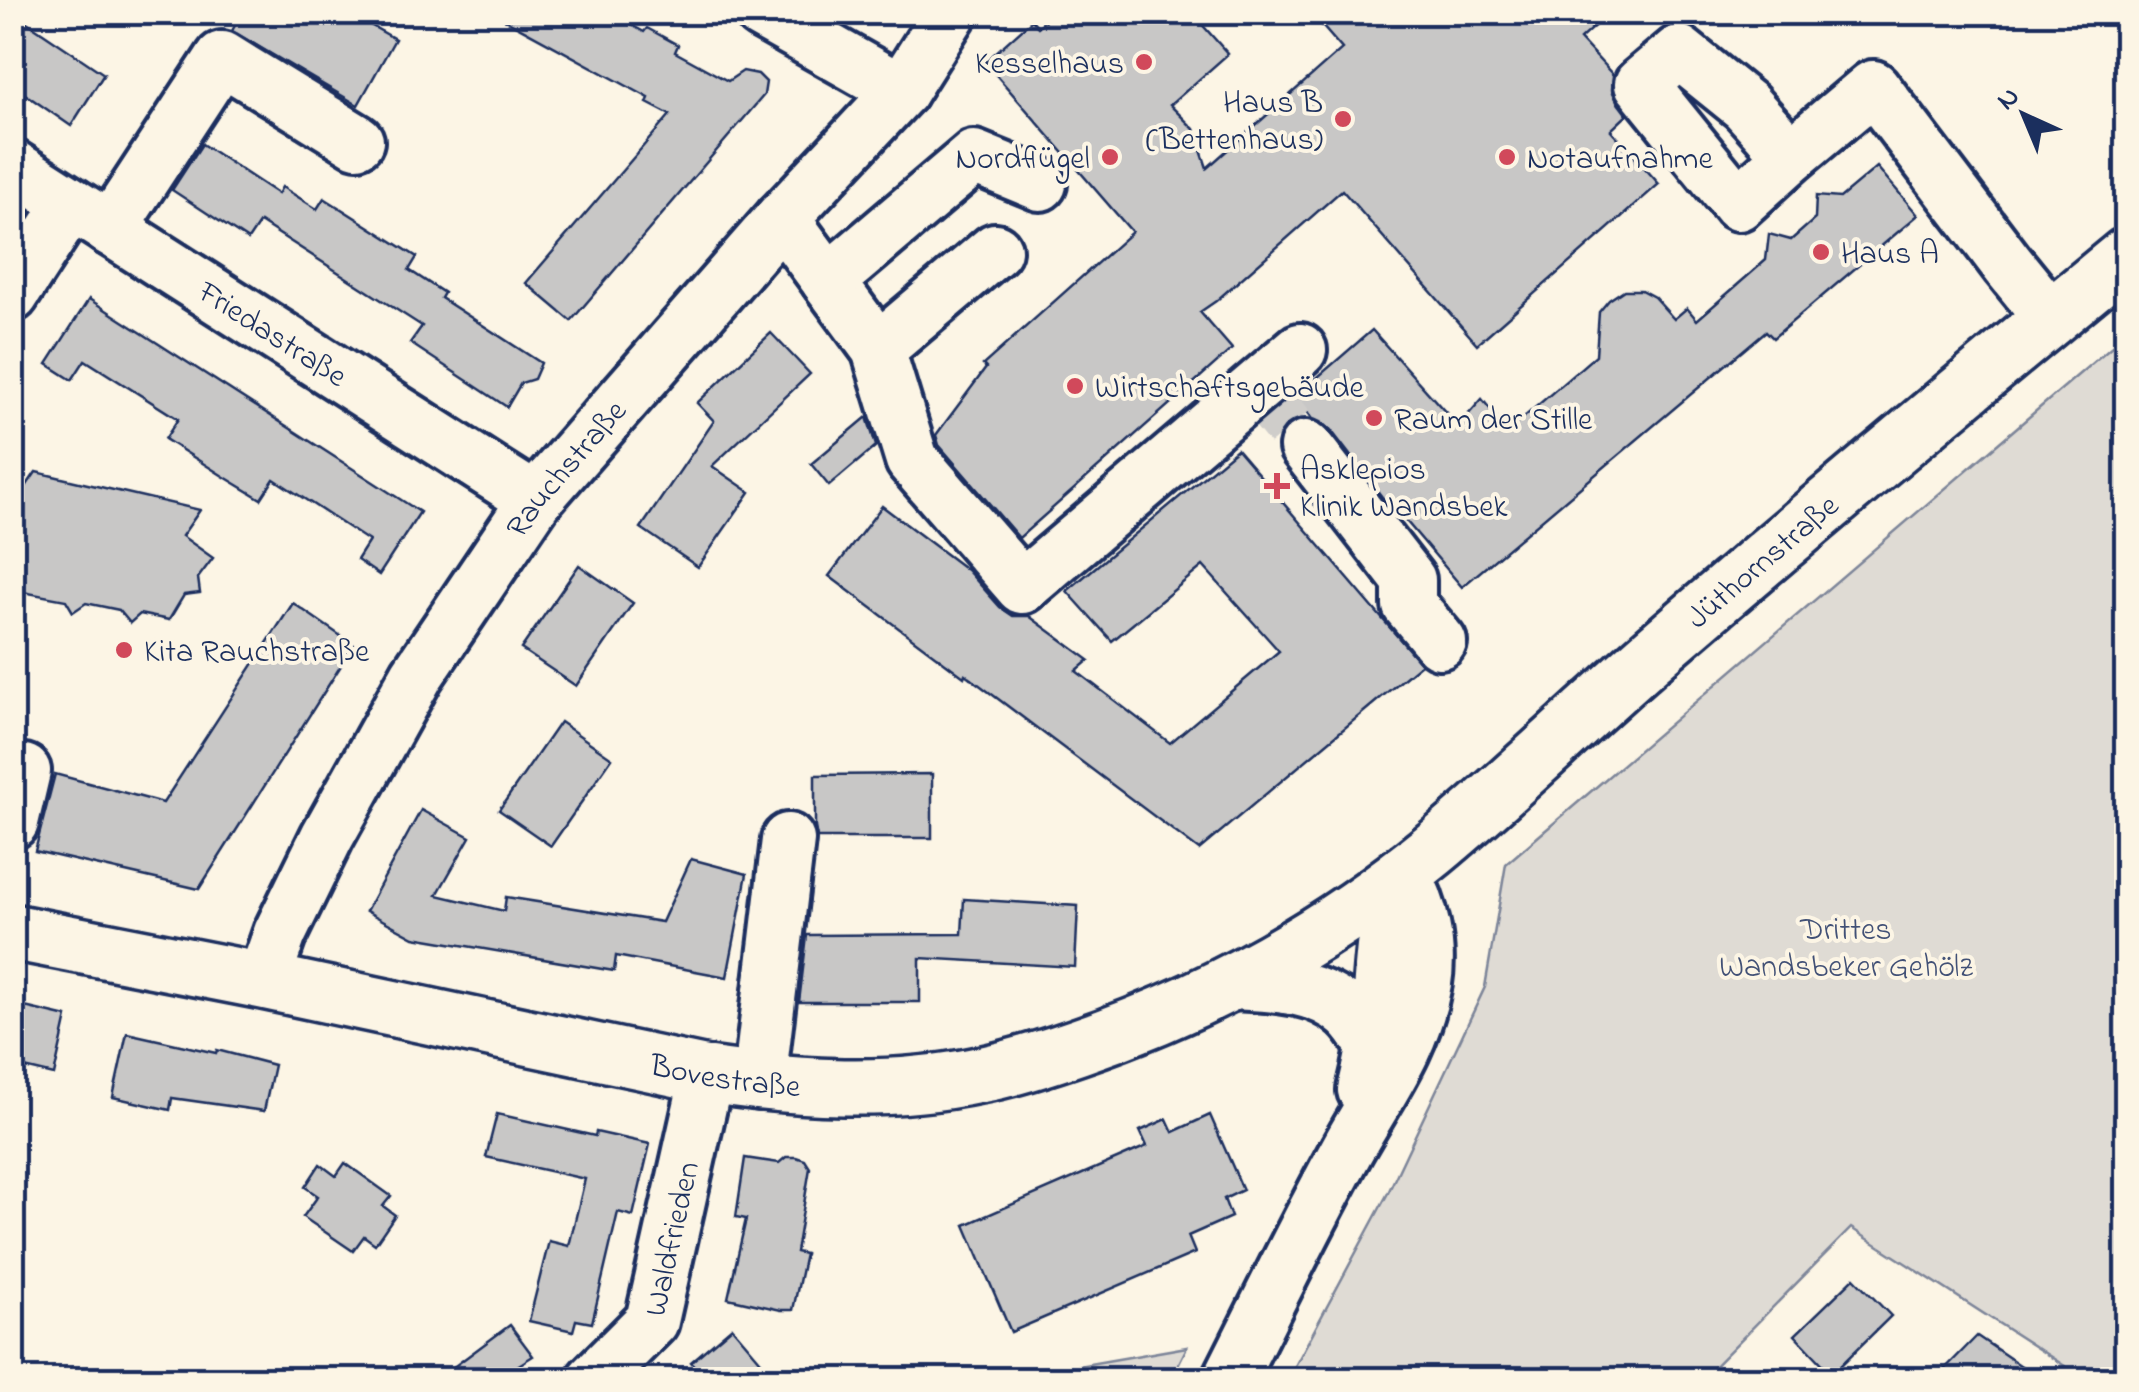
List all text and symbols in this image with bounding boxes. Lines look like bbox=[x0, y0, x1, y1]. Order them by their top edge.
place label: Kesselhaus bbox=[975, 42, 1124, 89]
marker: Kesselhaus bbox=[1133, 51, 1155, 73]
north arrow bbox=[1974, 65, 2074, 165]
text: N bbox=[1988, 78, 2030, 121]
place label: Haus B (Bettenhaus) bbox=[1146, 81, 1323, 165]
marker: Haus B (Bettenhaus) bbox=[1332, 108, 1354, 130]
place label: Nordflügel bbox=[955, 137, 1090, 184]
place label: Notaufnahme bbox=[1527, 137, 1713, 184]
marker: Nordflügel bbox=[1099, 146, 1121, 168]
marker: Notaufnahme bbox=[1496, 146, 1518, 168]
place label: Haus A bbox=[1841, 232, 1939, 279]
marker: Haus A bbox=[1810, 241, 1832, 263]
street label: Friedastraße bbox=[187, 270, 356, 401]
place label: Wirtschaftsgebäude bbox=[1095, 366, 1364, 413]
marker: Wirtschaftsgebäude bbox=[1064, 375, 1086, 397]
street label: Rauchstraße bbox=[496, 390, 640, 548]
place label: Raum der Stille bbox=[1394, 398, 1593, 445]
marker: Raum der Stille bbox=[1363, 407, 1385, 429]
place label: Asklepios Klinik Wandsbek bbox=[1300, 448, 1509, 532]
marker: Asklepios Klinik Wandsbek bbox=[1264, 473, 1290, 499]
street label: Jüthornstraße bbox=[1677, 484, 1851, 642]
place label: Kita Rauchstraße bbox=[144, 630, 370, 677]
marker: Kita Rauchstraße bbox=[113, 639, 135, 661]
park label: Drittes Wandsbeker Gehölz bbox=[1719, 908, 1973, 992]
street label: Bovestraße bbox=[644, 1043, 803, 1112]
street label: Waldfrieden bbox=[634, 1157, 714, 1321]

